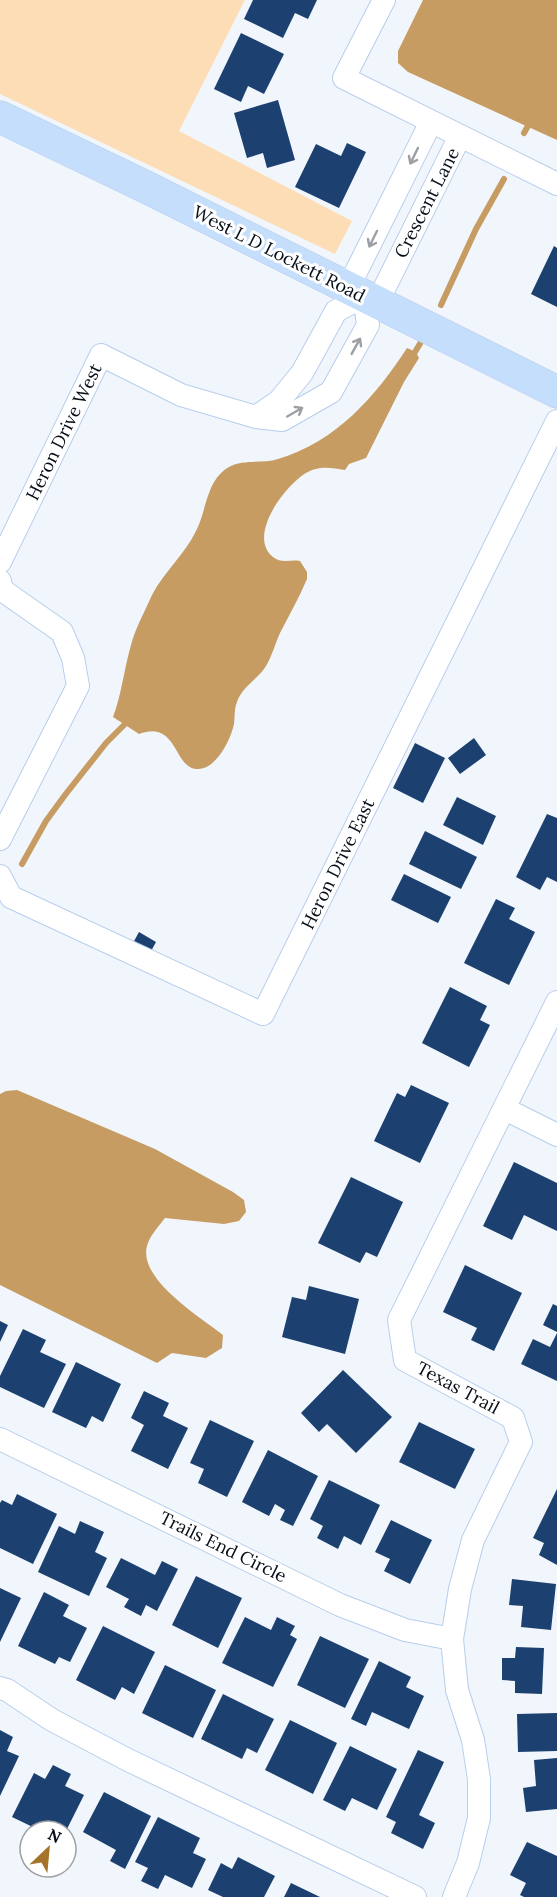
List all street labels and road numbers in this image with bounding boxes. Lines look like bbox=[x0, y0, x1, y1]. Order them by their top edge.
street label: Crescent Lane bbox=[389, 144, 464, 262]
street label: West L D Lockett Road bbox=[189, 200, 370, 307]
street label: Heron Drive West bbox=[20, 360, 107, 504]
street label: Heron Drive East bbox=[296, 795, 379, 933]
street label: Texas Trail bbox=[413, 1356, 504, 1419]
street label: Trails End Circle bbox=[156, 1506, 291, 1587]

